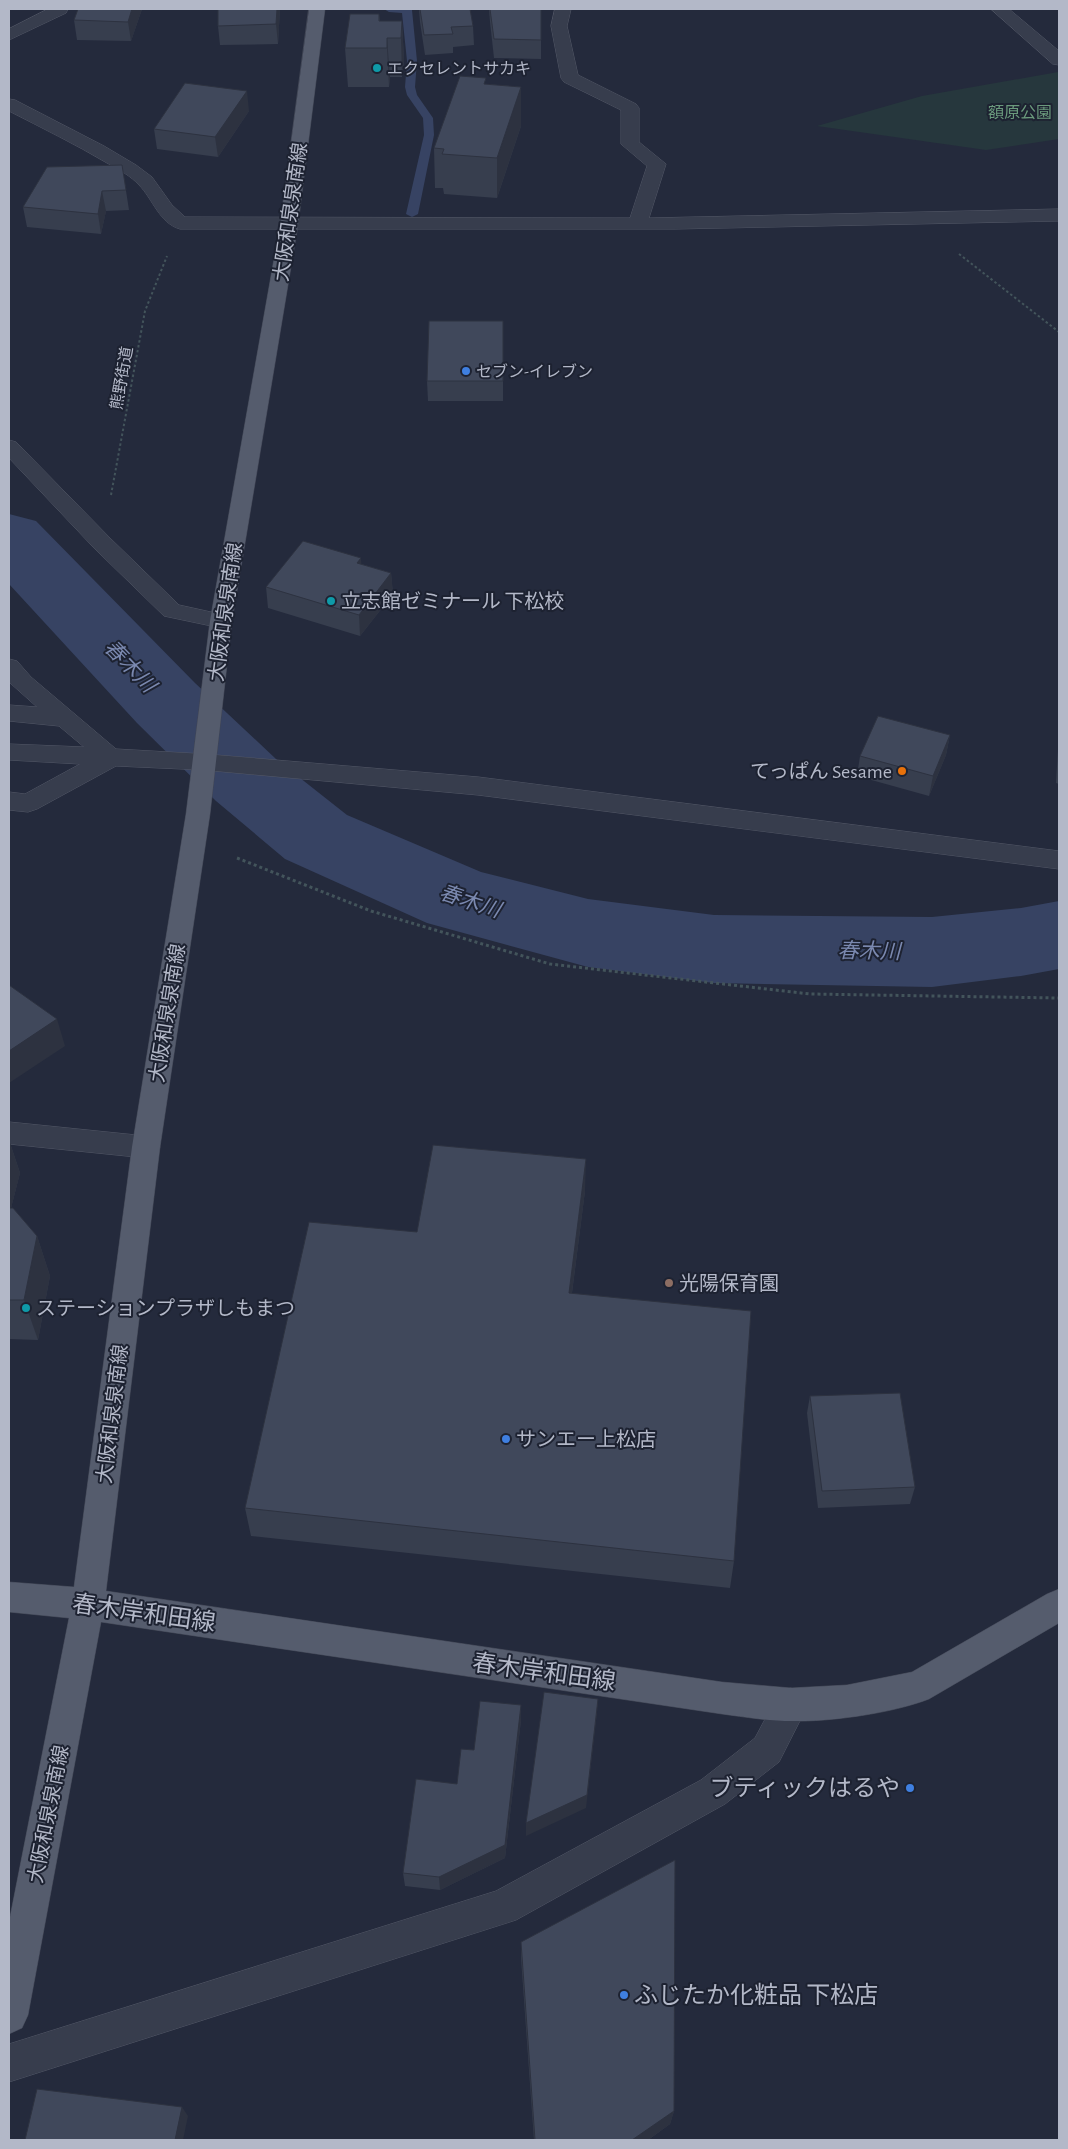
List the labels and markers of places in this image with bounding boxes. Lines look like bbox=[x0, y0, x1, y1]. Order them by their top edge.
place label: エクセレントサカキ bbox=[387, 61, 531, 77]
marker: エクセレントサカキ bbox=[371, 62, 383, 74]
place label: セブン-イレブン bbox=[476, 363, 593, 380]
marker: セブン-イレブン bbox=[460, 365, 472, 377]
place label: 立志館ゼミナール 下松校 bbox=[341, 591, 564, 612]
marker: 立志館ゼミナール 下松校 bbox=[325, 595, 337, 607]
place label: てっぱん Sesame bbox=[750, 761, 892, 782]
marker: てっぱん Sesame bbox=[896, 765, 908, 777]
place label: 光陽保育園 bbox=[679, 1273, 779, 1294]
marker: 光陽保育園 bbox=[663, 1277, 675, 1289]
place label: ステーションプラザしもまつ bbox=[36, 1298, 295, 1319]
marker: ステーションプラザしもまつ bbox=[20, 1302, 32, 1314]
place label: サンエー上松店 bbox=[516, 1429, 656, 1450]
marker: サンエー上松店 bbox=[500, 1433, 512, 1445]
place label: ブティックはるや bbox=[709, 1775, 900, 1801]
marker: ブティックはるや bbox=[904, 1782, 916, 1794]
place label: ふじたか化粧品 下松店 bbox=[634, 1982, 878, 2008]
marker: ふじたか化粧品 下松店 bbox=[618, 1989, 630, 2001]

